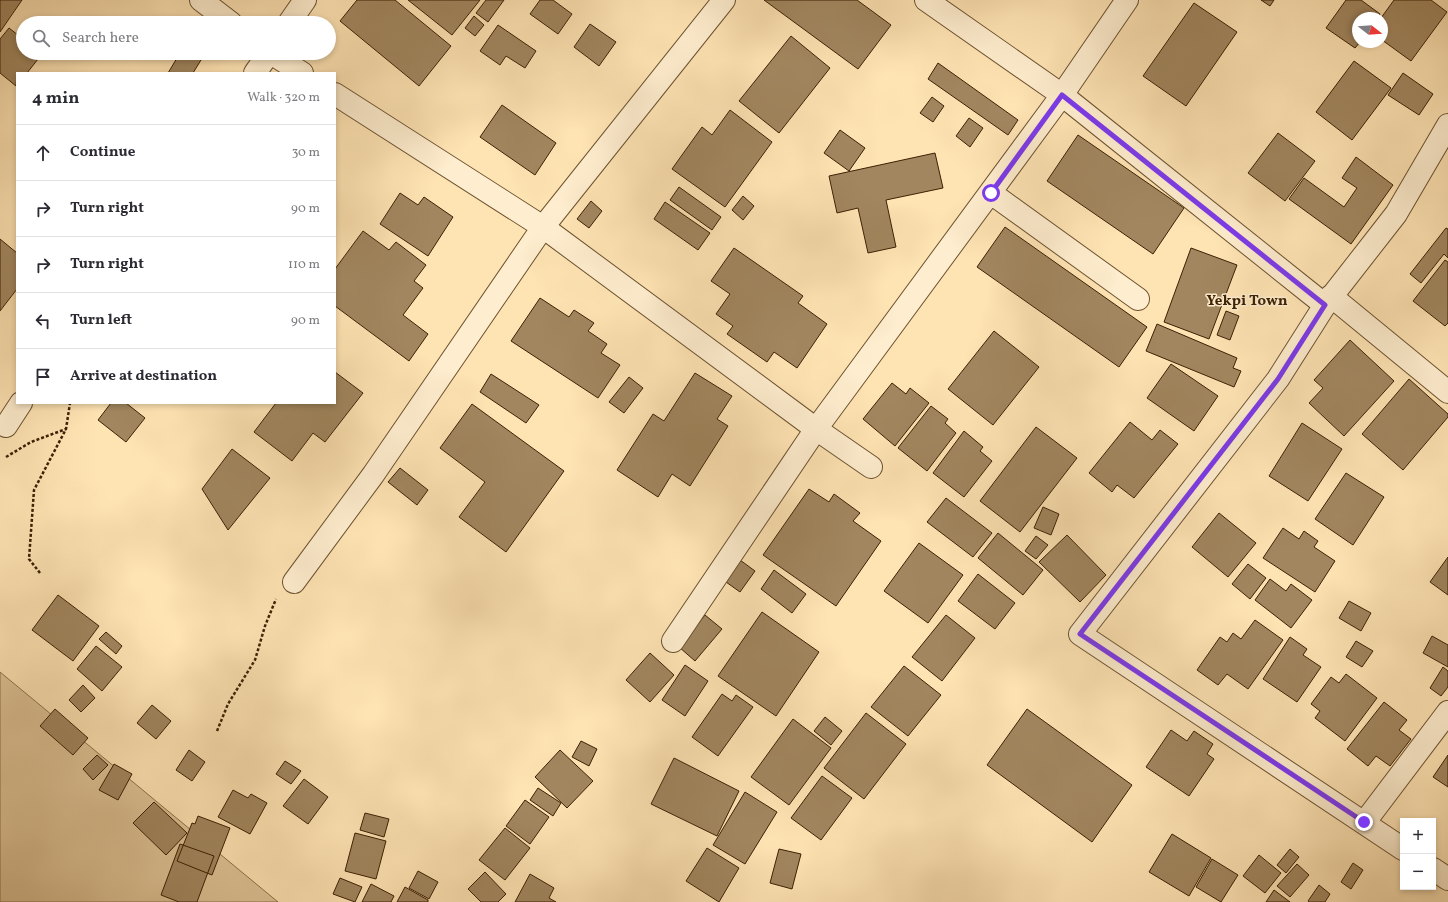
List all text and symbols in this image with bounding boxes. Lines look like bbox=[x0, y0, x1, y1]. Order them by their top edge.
north arrow bbox=[1352, 12, 1388, 48]
search box bbox=[16, 16, 336, 60]
icon: search bbox=[30, 27, 52, 49]
text: Search here bbox=[62, 28, 139, 49]
text: 4 min bbox=[32, 87, 79, 110]
text: Walk · 320 m bbox=[247, 89, 320, 107]
icon: ahead bbox=[32, 142, 54, 164]
text: Continue bbox=[70, 142, 135, 163]
text: 30 m bbox=[292, 144, 320, 162]
route start bbox=[982, 184, 1000, 202]
icon: right bbox=[32, 198, 54, 220]
text: Turn right bbox=[70, 198, 144, 219]
text: 90 m bbox=[291, 200, 320, 218]
icon: right bbox=[32, 254, 54, 276]
text: Turn right bbox=[70, 254, 144, 275]
text: 110 m bbox=[288, 256, 320, 274]
district label: Yekpi Town bbox=[1206, 291, 1288, 312]
icon: left bbox=[32, 310, 54, 332]
text: Turn left bbox=[70, 310, 132, 331]
text: 90 m bbox=[291, 312, 320, 330]
icon: arrive bbox=[32, 366, 54, 388]
text: Arrive at destination bbox=[70, 366, 217, 387]
route end bbox=[1355, 813, 1373, 831]
map controls bbox=[1400, 818, 1436, 890]
button: + bbox=[1400, 818, 1436, 854]
button: − bbox=[1400, 854, 1436, 890]

